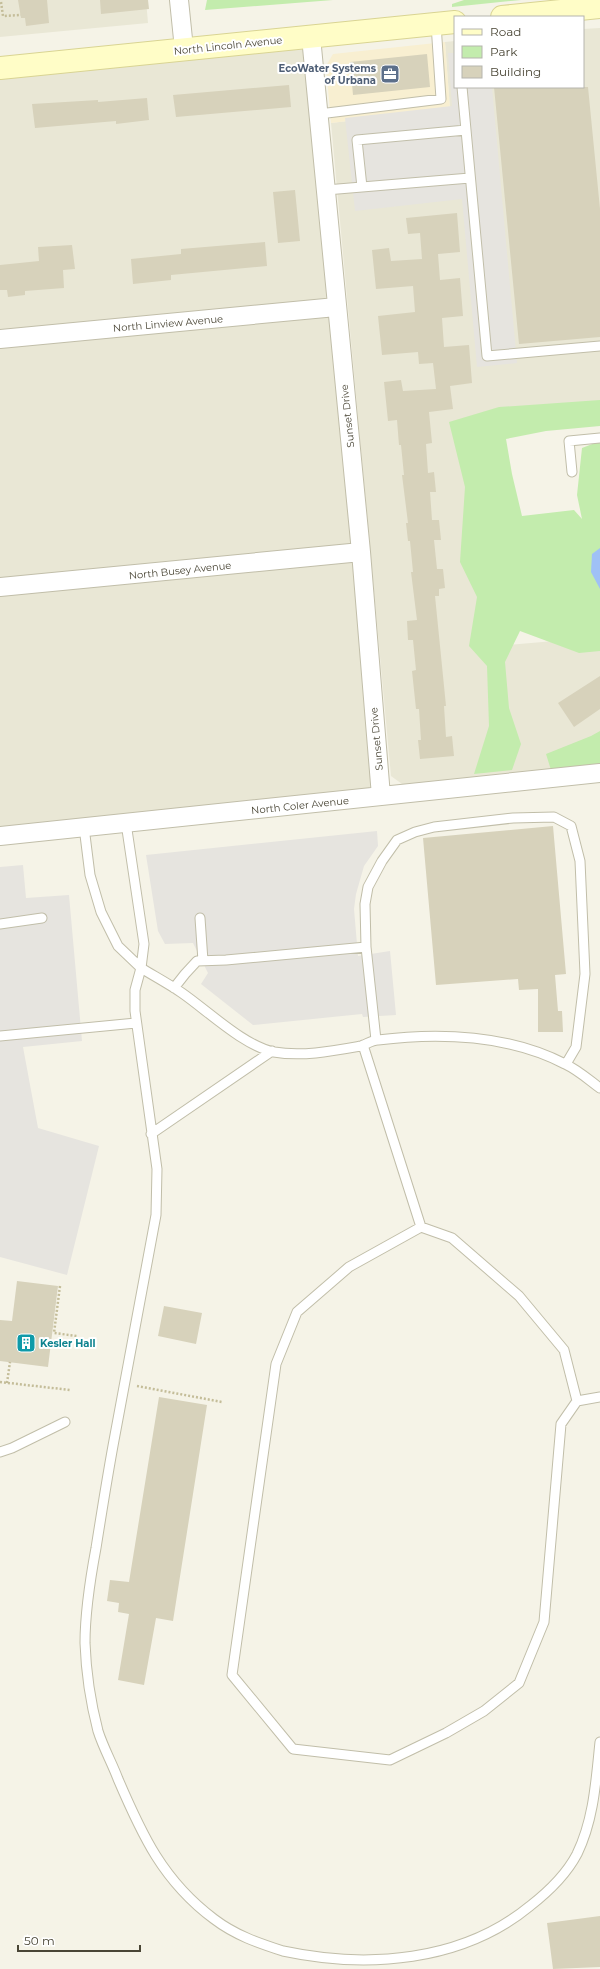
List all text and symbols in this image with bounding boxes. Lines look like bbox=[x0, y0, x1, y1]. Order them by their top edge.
legend bbox=[454, 16, 584, 88]
text: Road bbox=[490, 24, 521, 39]
street label: North Lincoln Avenue bbox=[173, 33, 283, 58]
text: Park bbox=[490, 44, 518, 59]
place label: EcoWater Systems of Urbana bbox=[279, 62, 377, 87]
office icon: EcoWater Systems of Urbana bbox=[379, 63, 401, 85]
text: Building bbox=[490, 64, 541, 79]
street label: North Linview Avenue bbox=[112, 312, 224, 335]
street label: Sunset Drive bbox=[338, 384, 357, 448]
street label: North Busey Avenue bbox=[128, 559, 232, 582]
street label: Sunset Drive bbox=[367, 707, 386, 771]
street label: North Coler Avenue bbox=[251, 794, 350, 817]
building icon: Kesler Hall bbox=[15, 1332, 37, 1354]
place label: Kesler Hall bbox=[40, 1337, 96, 1350]
scale bar bbox=[18, 1927, 140, 1953]
text: 50 m bbox=[24, 1933, 55, 1948]

